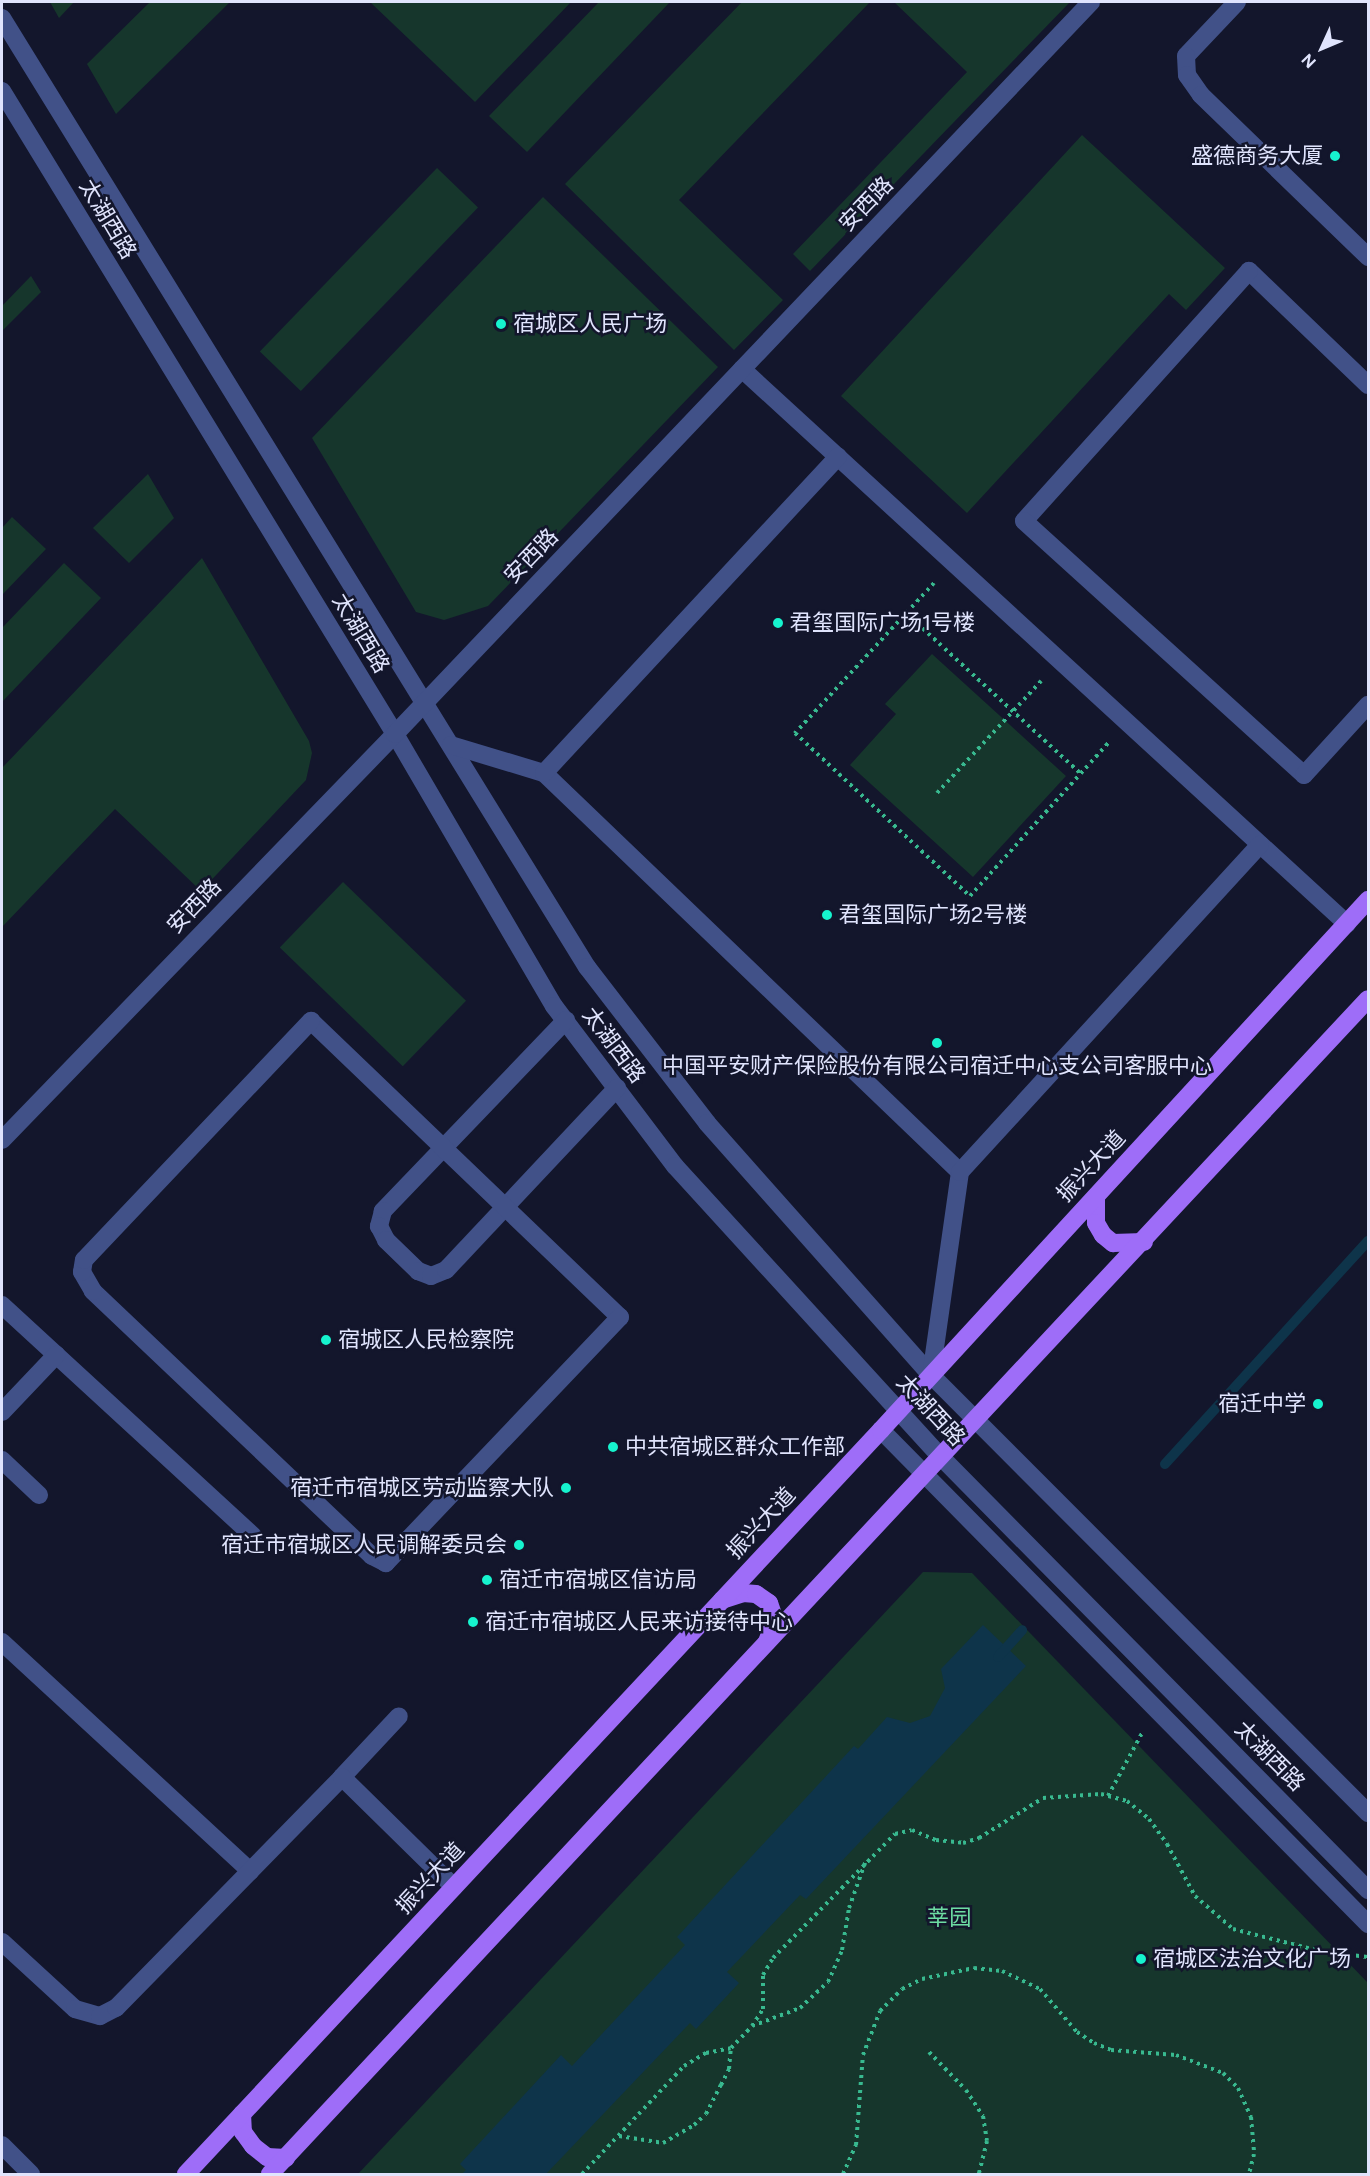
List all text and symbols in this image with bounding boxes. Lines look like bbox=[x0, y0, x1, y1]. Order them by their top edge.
north arrow bbox=[1292, 18, 1352, 78]
text: N bbox=[1298, 50, 1320, 72]
place label: 盛德商务大厦 bbox=[1191, 143, 1323, 169]
marker: 盛德商务大厦 bbox=[1328, 149, 1342, 163]
street label: 安西路 bbox=[834, 171, 898, 237]
street label: 太湖西路 bbox=[74, 174, 142, 264]
place label: 宿城区人民广场 bbox=[513, 311, 667, 337]
marker: 宿城区人民广场 bbox=[494, 317, 508, 331]
street label: 安西路 bbox=[499, 523, 563, 589]
street label: 太湖西路 bbox=[327, 588, 395, 678]
place label: 君玺国际广场1号楼 bbox=[790, 610, 975, 636]
marker: 君玺国际广场1号楼 bbox=[771, 616, 785, 630]
street label: 安西路 bbox=[162, 873, 226, 939]
place label: 君玺国际广场2号楼 bbox=[839, 902, 1027, 928]
marker: 君玺国际广场2号楼 bbox=[820, 908, 834, 922]
street label: 太湖西路 bbox=[577, 1002, 651, 1088]
marker: 中国平安财产保险股份有限公司宿迁中心支公司客服中心 bbox=[930, 1036, 944, 1050]
place label: 中国平安财产保险股份有限公司宿迁中心支公司客服中心 bbox=[662, 1053, 1212, 1079]
street label: 振兴大道 bbox=[1051, 1125, 1131, 1207]
place label: 宿城区人民检察院 bbox=[338, 1327, 514, 1353]
marker: 宿城区人民检察院 bbox=[319, 1333, 333, 1347]
street label: 太湖西路 bbox=[891, 1369, 971, 1451]
place label: 宿迁中学 bbox=[1218, 1391, 1306, 1417]
marker: 宿迁中学 bbox=[1311, 1397, 1325, 1411]
place label: 中共宿城区群众工作部 bbox=[625, 1434, 845, 1460]
marker: 中共宿城区群众工作部 bbox=[606, 1440, 620, 1454]
place label: 宿迁市宿城区劳动监察大队 bbox=[290, 1475, 554, 1501]
marker: 宿迁市宿城区劳动监察大队 bbox=[559, 1481, 573, 1495]
street label: 振兴大道 bbox=[721, 1482, 801, 1564]
place label: 宿迁市宿城区人民调解委员会 bbox=[221, 1532, 507, 1558]
marker: 宿迁市宿城区人民调解委员会 bbox=[512, 1538, 526, 1552]
place label: 宿迁市宿城区信访局 bbox=[499, 1567, 697, 1593]
marker: 宿迁市宿城区信访局 bbox=[480, 1573, 494, 1587]
place label: 宿迁市宿城区人民来访接待中心 bbox=[485, 1609, 793, 1635]
marker: 宿迁市宿城区人民来访接待中心 bbox=[466, 1615, 480, 1629]
street label: 太湖西路 bbox=[1230, 1716, 1310, 1796]
street label: 振兴大道 bbox=[390, 1837, 470, 1919]
park label: 莘园 bbox=[927, 1905, 971, 1931]
place label: 宿城区法治文化广场 bbox=[1153, 1946, 1351, 1972]
marker: 宿城区法治文化广场 bbox=[1134, 1952, 1148, 1966]

